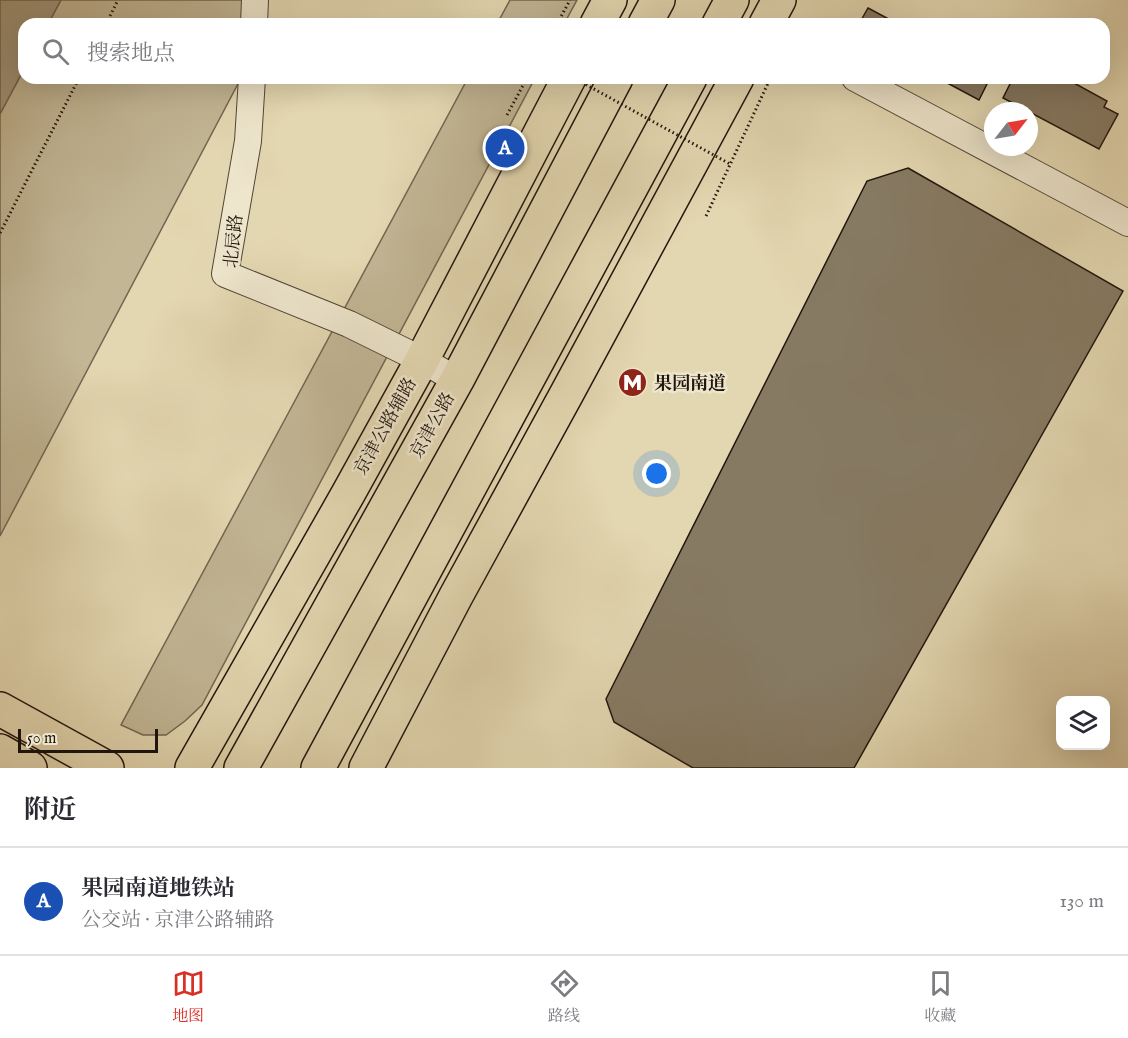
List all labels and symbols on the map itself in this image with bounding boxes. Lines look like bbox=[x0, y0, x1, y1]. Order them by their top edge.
north arrow bbox=[984, 102, 1038, 156]
pin: A bbox=[486, 126, 524, 170]
street label: 北辰路 bbox=[220, 213, 249, 269]
metro station icon: 果园南道 bbox=[617, 367, 649, 399]
place label: 果园南道 bbox=[654, 373, 726, 396]
street label: 京津公路辅路 bbox=[350, 374, 423, 480]
street label: 京津公路 bbox=[406, 389, 461, 463]
your location bbox=[642, 459, 671, 488]
scale bar bbox=[18, 726, 158, 754]

